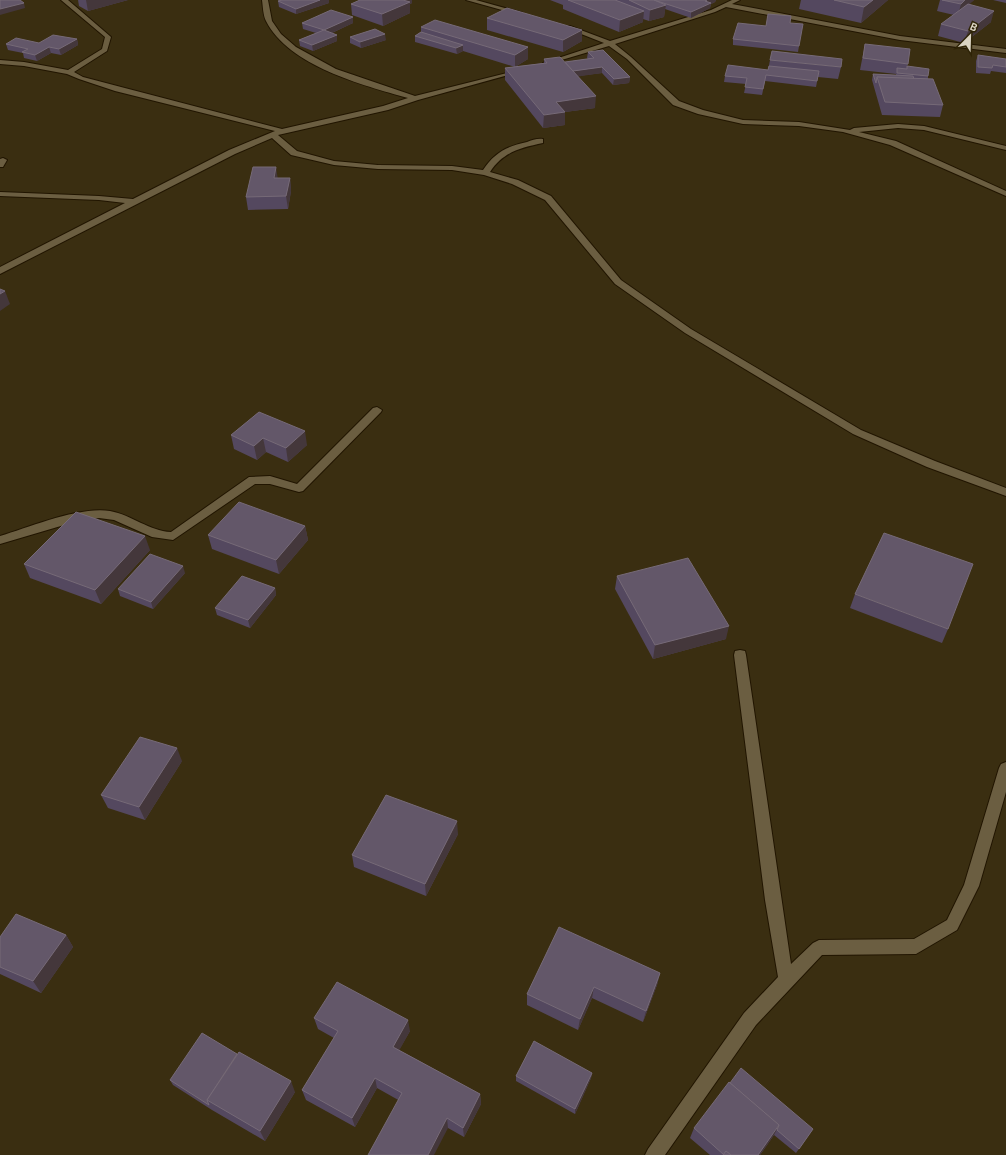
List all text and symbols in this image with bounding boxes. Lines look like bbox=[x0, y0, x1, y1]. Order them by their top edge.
north arrow bbox=[950, 16, 990, 56]
text: B bbox=[968, 19, 980, 35]

